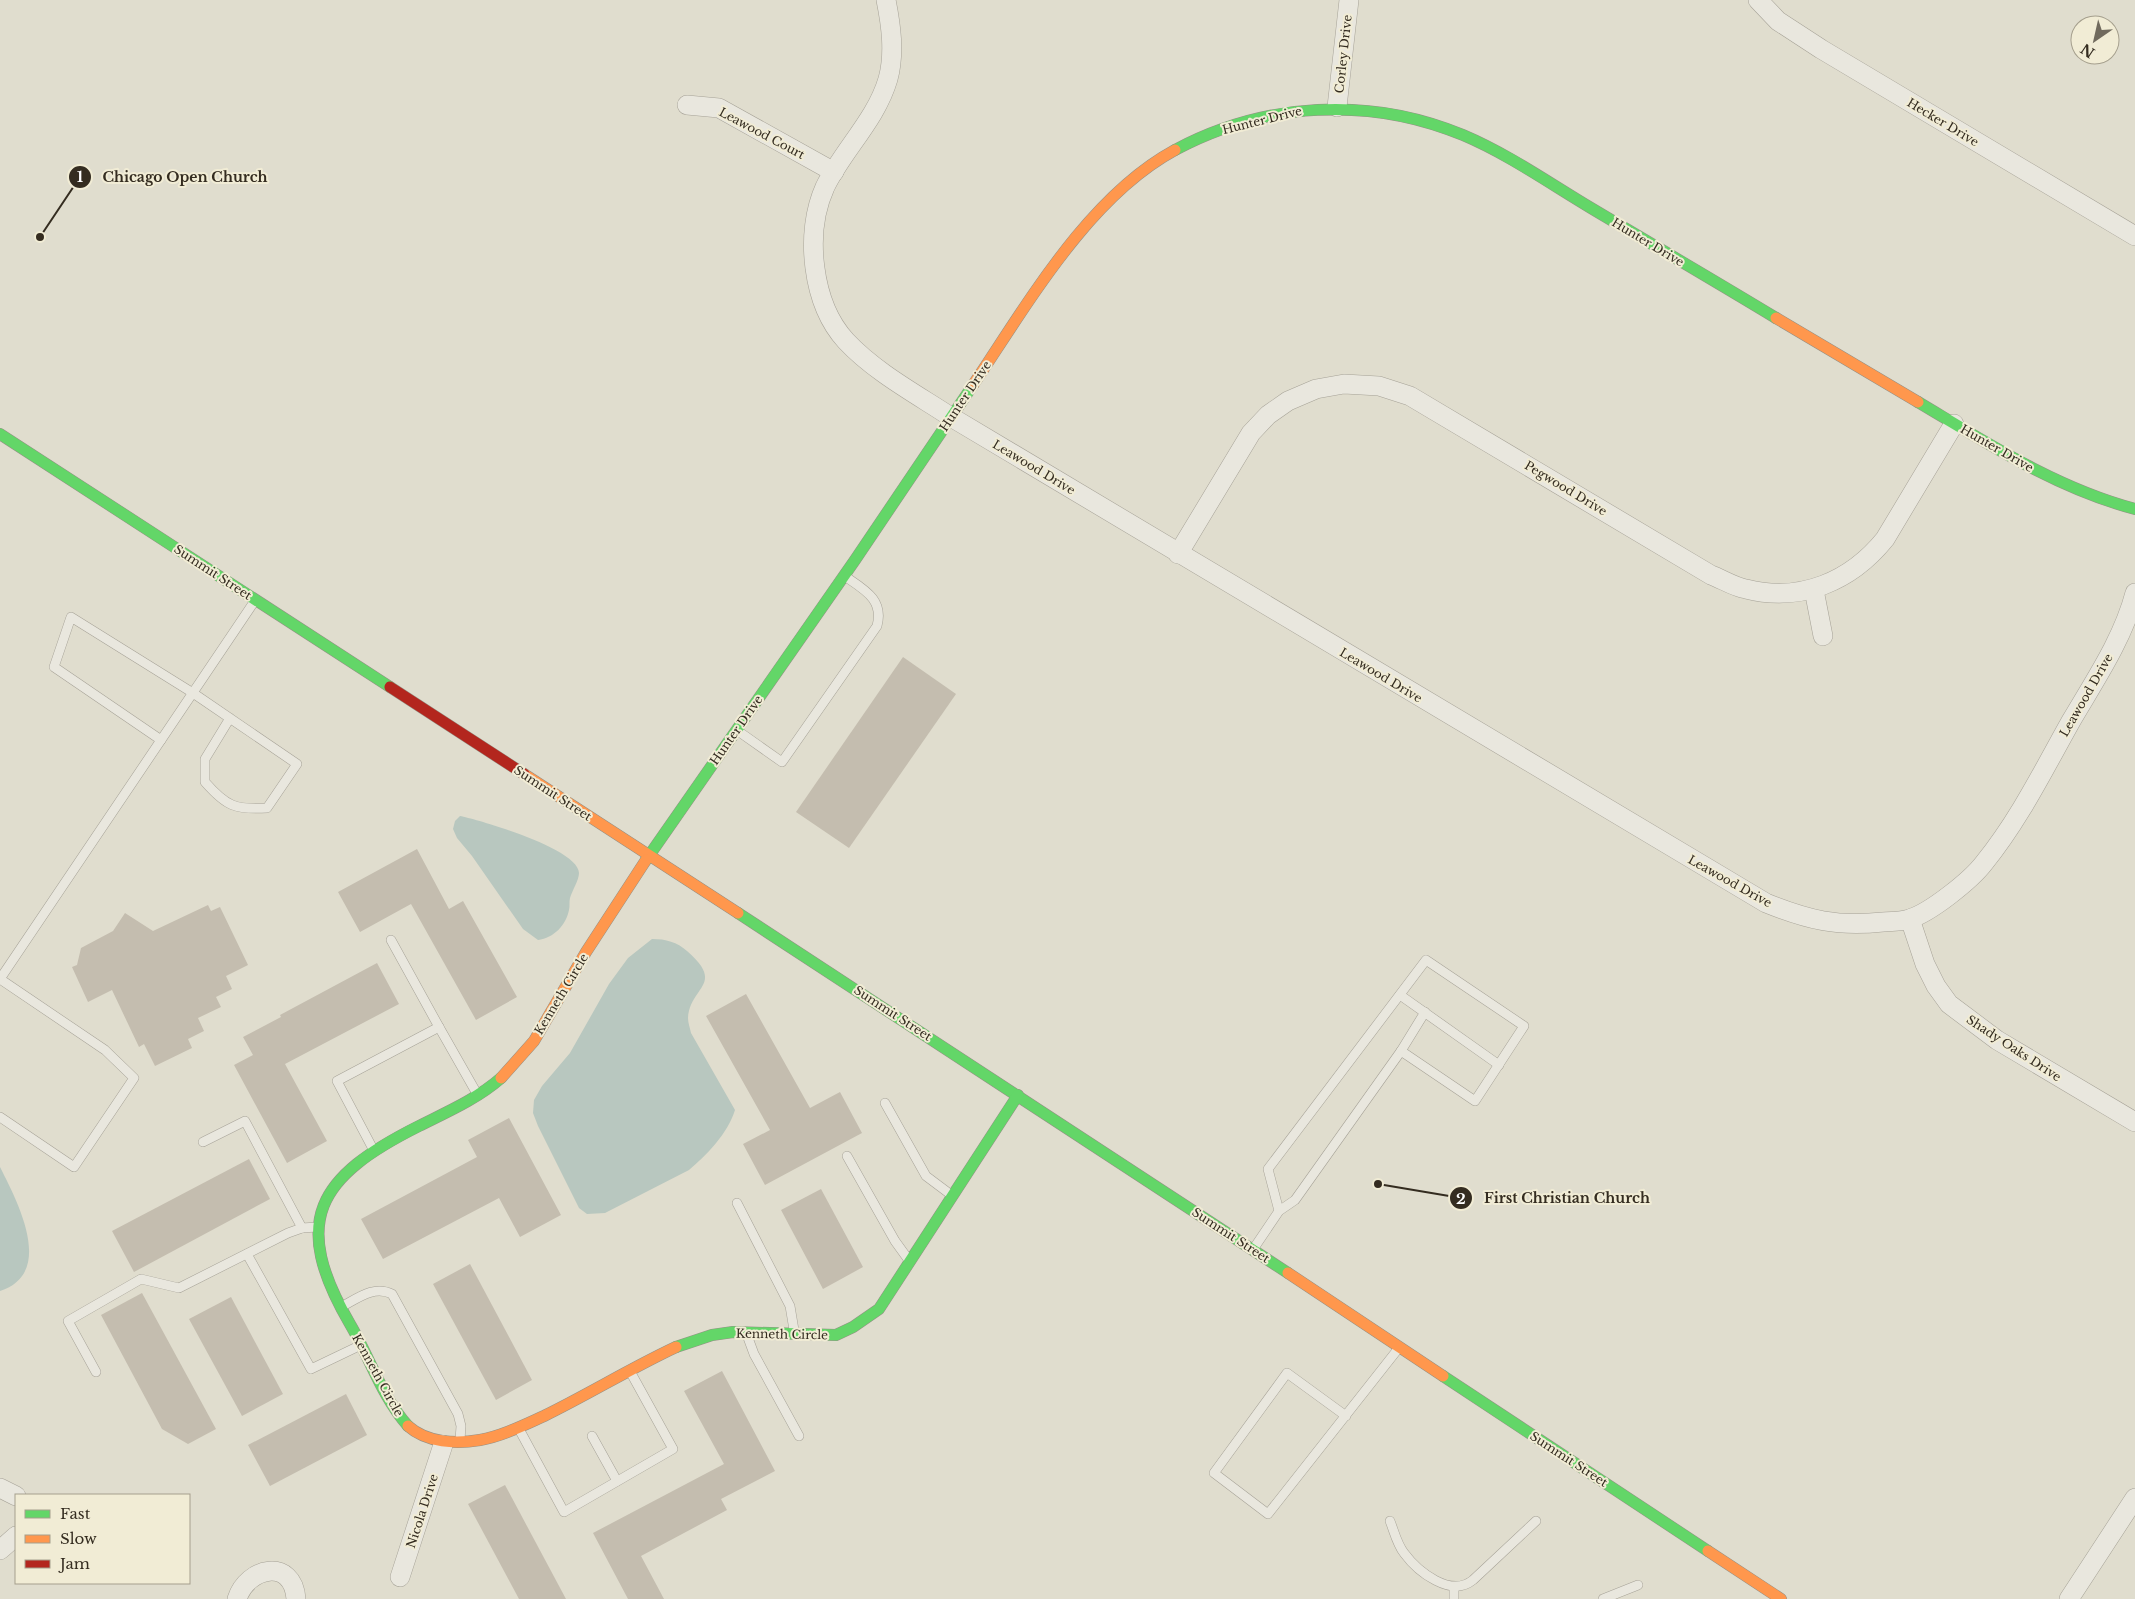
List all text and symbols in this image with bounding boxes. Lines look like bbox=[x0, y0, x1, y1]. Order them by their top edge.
street label: Corley Drive bbox=[1331, 14, 1355, 94]
north arrow bbox=[2070, 15, 2120, 65]
text: N bbox=[2077, 40, 2098, 62]
street label: Hecker Drive bbox=[1904, 95, 1982, 149]
street label: Hunter Drive bbox=[1221, 103, 1304, 137]
street label: Leawood Court bbox=[717, 104, 808, 162]
callout: Chicago Open Church bbox=[67, 163, 277, 192]
text: 1 bbox=[77, 167, 84, 186]
text: Chicago Open Church bbox=[102, 168, 268, 186]
street label: Hunter Drive bbox=[1609, 215, 1687, 270]
street label: Hunter Drive bbox=[936, 358, 994, 434]
street label: Hunter Drive bbox=[1958, 421, 2036, 475]
street label: Leawood Drive bbox=[990, 436, 1078, 498]
street label: Pegwood Drive bbox=[1522, 457, 1610, 519]
street label: Summit Street bbox=[171, 541, 255, 603]
street label: Leawood Drive bbox=[1337, 644, 1425, 706]
street label: Leawood Drive bbox=[2056, 651, 2116, 739]
street label: Hunter Drive bbox=[706, 692, 766, 768]
street label: Summit Street bbox=[511, 762, 595, 824]
street label: Leawood Drive bbox=[1685, 852, 1775, 910]
street label: Kenneth Circle bbox=[531, 951, 591, 1037]
street label: Summit Street bbox=[851, 982, 935, 1044]
street label: Shady Oaks Drive bbox=[1964, 1012, 2064, 1084]
callout: First Christian Church bbox=[1449, 1184, 1660, 1213]
text: 2 bbox=[1456, 1189, 1466, 1208]
text: First Christian Church bbox=[1484, 1189, 1650, 1207]
street label: Summit Street bbox=[1189, 1204, 1273, 1266]
street label: Kenneth Circle bbox=[736, 1326, 828, 1342]
street label: Kenneth Circle bbox=[349, 1331, 407, 1419]
street label: Summit Street bbox=[1527, 1428, 1611, 1490]
street label: Nicola Drive bbox=[403, 1472, 441, 1550]
legend bbox=[15, 1494, 190, 1584]
text: Fast bbox=[60, 1504, 91, 1523]
text: Slow bbox=[60, 1529, 97, 1548]
text: Jam bbox=[58, 1554, 90, 1573]

